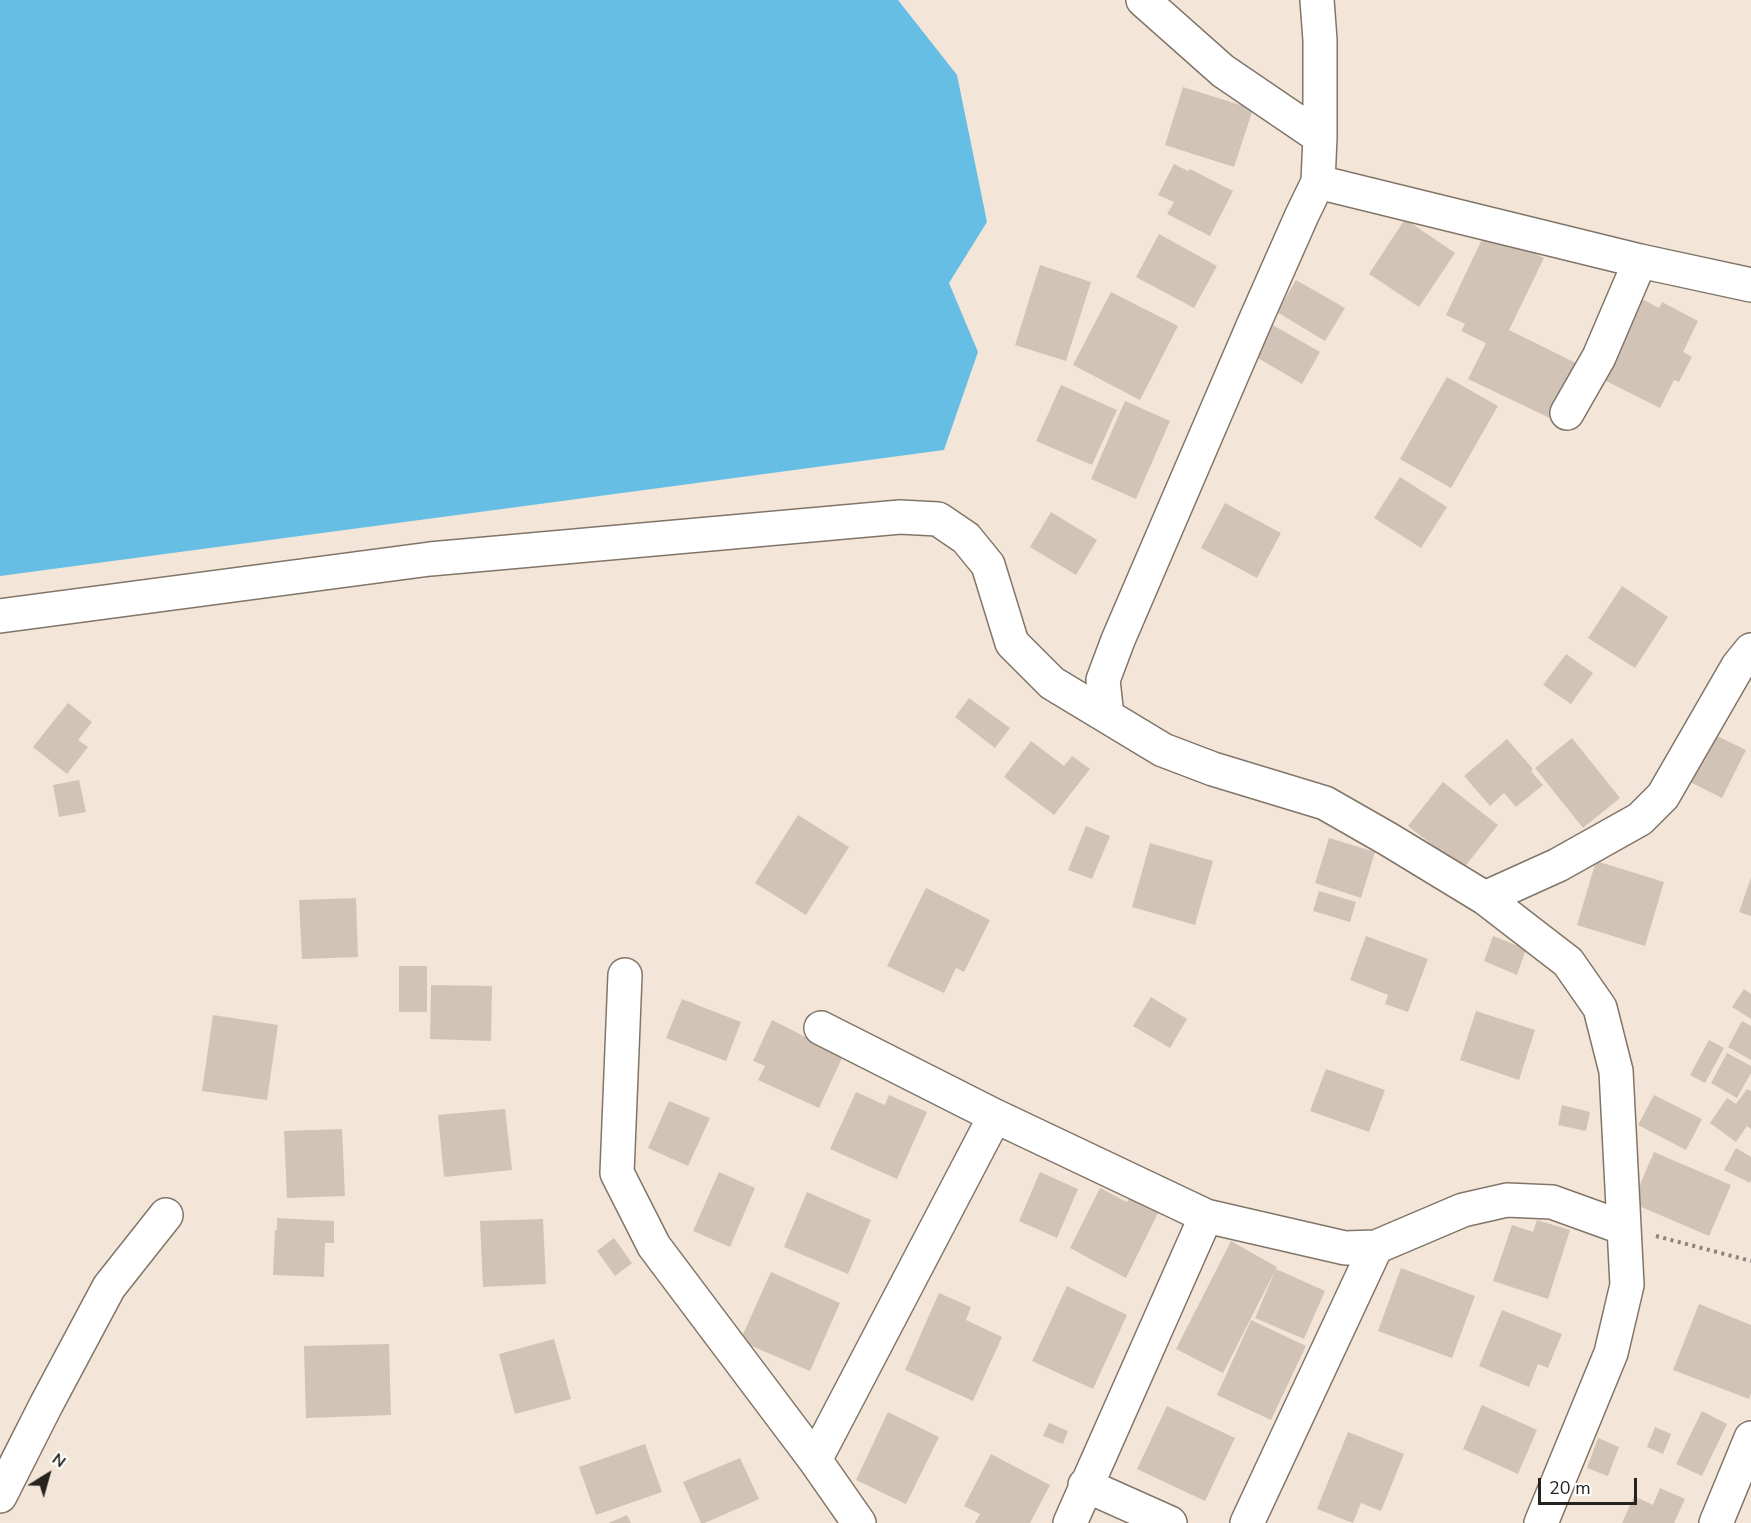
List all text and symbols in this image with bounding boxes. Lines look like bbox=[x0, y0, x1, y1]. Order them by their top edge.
north arrow bbox=[18, 1445, 78, 1505]
text: N bbox=[47, 1448, 70, 1473]
scale bar bbox=[1541, 1466, 1640, 1504]
text: 20 m bbox=[1549, 1476, 1591, 1500]

